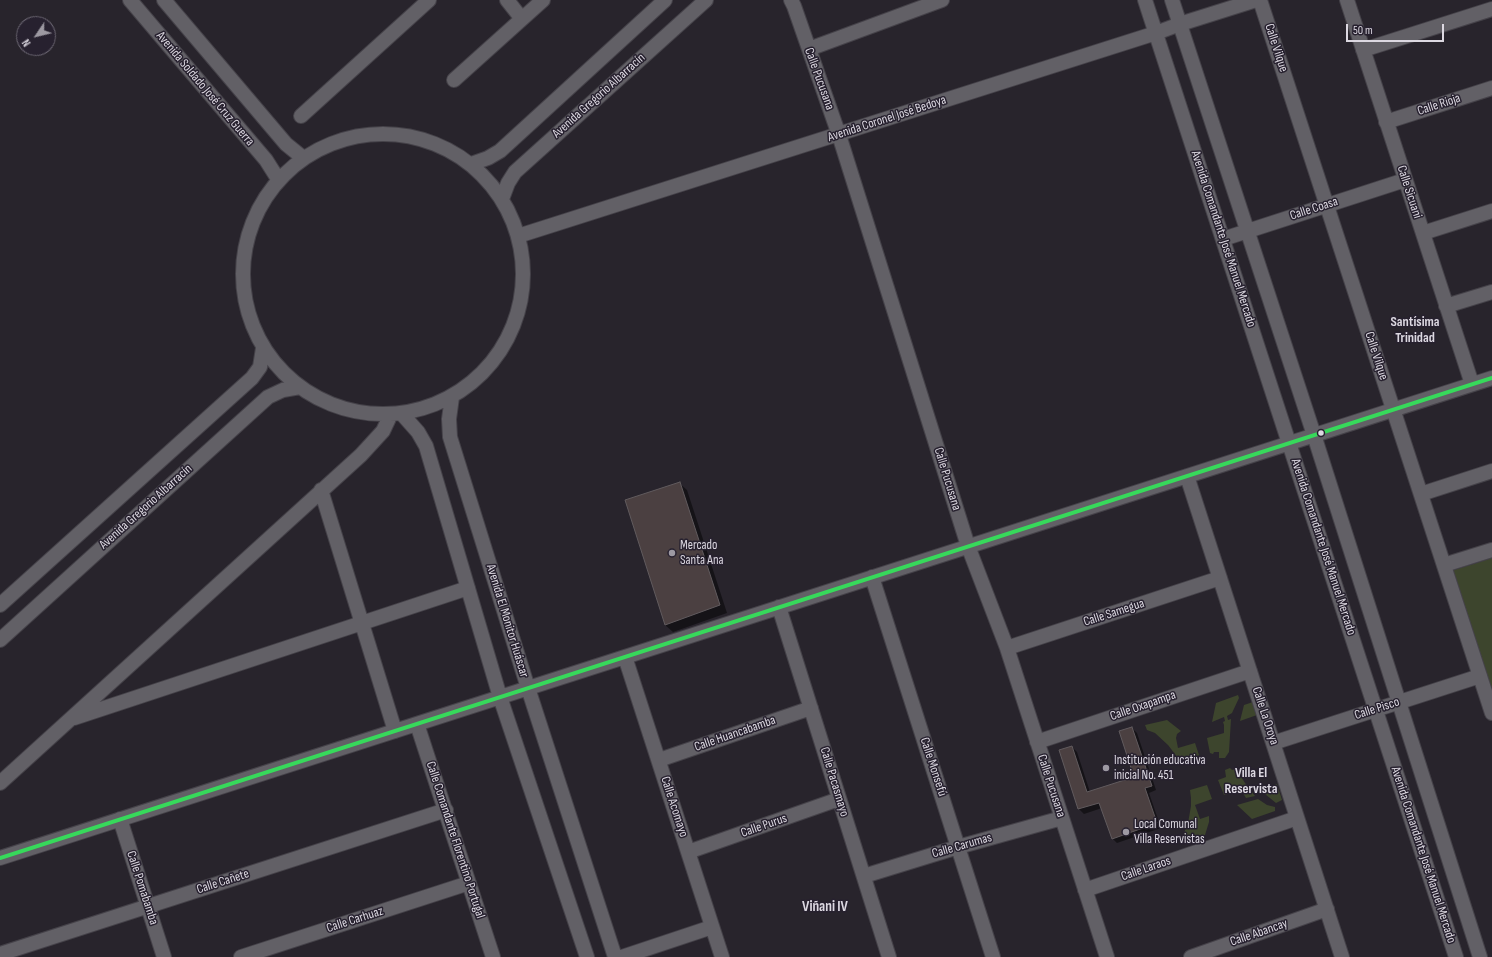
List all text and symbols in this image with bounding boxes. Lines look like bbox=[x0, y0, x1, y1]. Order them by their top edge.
north arrow bbox=[16, 16, 56, 56]
scale bar bbox=[1348, 16, 1446, 42]
street label: Calle Vilque bbox=[1261, 22, 1291, 74]
text: 50 m bbox=[1353, 23, 1373, 38]
street label: Avenida Soldado José Cruz Guerra bbox=[153, 29, 257, 149]
text: N bbox=[20, 36, 34, 49]
street label: Calle Pucusana bbox=[801, 46, 837, 112]
street label: Avenida Gregorio Albarracín bbox=[549, 50, 649, 142]
street label: Calle Rioja bbox=[1415, 91, 1463, 119]
street label: Avenida Coronel José Bedoya bbox=[826, 93, 948, 145]
street label: Avenida Comandante José Manuel Mercado bbox=[1187, 149, 1259, 329]
street label: Calle Sicuani bbox=[1393, 164, 1425, 220]
street label: Calle Coasa bbox=[1288, 194, 1340, 224]
district label: Santísima Trinidad bbox=[1390, 314, 1440, 346]
street label: Calle Vilque bbox=[1361, 330, 1391, 382]
unlabelled marker bbox=[1316, 428, 1326, 438]
street label: Calle Pucusana bbox=[930, 446, 964, 512]
street label: Avenida Comandante José Manuel Mercado bbox=[1287, 457, 1359, 637]
street label: Avenida Gregorio Albarracín bbox=[96, 461, 196, 553]
place label: Mercado Santa Ana bbox=[680, 538, 724, 569]
marker: Mercado Santa Ana bbox=[667, 548, 677, 558]
street label: Avenida El Monitor Huáscar bbox=[482, 563, 532, 679]
street label: Calle Samegua bbox=[1082, 596, 1146, 630]
street label: Calle La Oroya bbox=[1248, 685, 1282, 747]
street label: Calle Oxapampa bbox=[1108, 687, 1178, 725]
street label: Calle Pisco bbox=[1353, 694, 1401, 724]
street label: Calle Huancabamba bbox=[692, 713, 778, 755]
street label: Calle Monsefú bbox=[916, 736, 950, 798]
street label: Calle Pacasmayo bbox=[816, 745, 852, 819]
street label: Calle Pucusana bbox=[1034, 753, 1068, 819]
place label: Institución educativa inicial No. 451 bbox=[1114, 753, 1206, 784]
street label: Calle Comandante Florentino Portugal bbox=[422, 760, 488, 920]
marker: Institución educativa inicial No. 451 bbox=[1101, 763, 1111, 773]
district label: Villa El Reservista bbox=[1225, 765, 1277, 798]
street label: Avenida Comandante José Manuel Mercado bbox=[1387, 765, 1459, 945]
street label: Calle Acomayo bbox=[657, 775, 691, 839]
street label: Calle Purus bbox=[739, 811, 789, 841]
place label: Local Comunal Villa Reservistas bbox=[1134, 817, 1205, 848]
marker: Local Comunal Villa Reservistas bbox=[1121, 827, 1131, 837]
street label: Calle Carumas bbox=[930, 830, 994, 862]
street label: Calle Pomabamba bbox=[123, 849, 161, 927]
street label: Calle Laraos bbox=[1119, 853, 1173, 885]
street label: Calle Cañete bbox=[195, 866, 251, 898]
district label: Viñani IV bbox=[802, 898, 848, 916]
street label: Calle Carhuaz bbox=[325, 904, 385, 936]
street label: Calle Abancay bbox=[1228, 916, 1290, 950]

